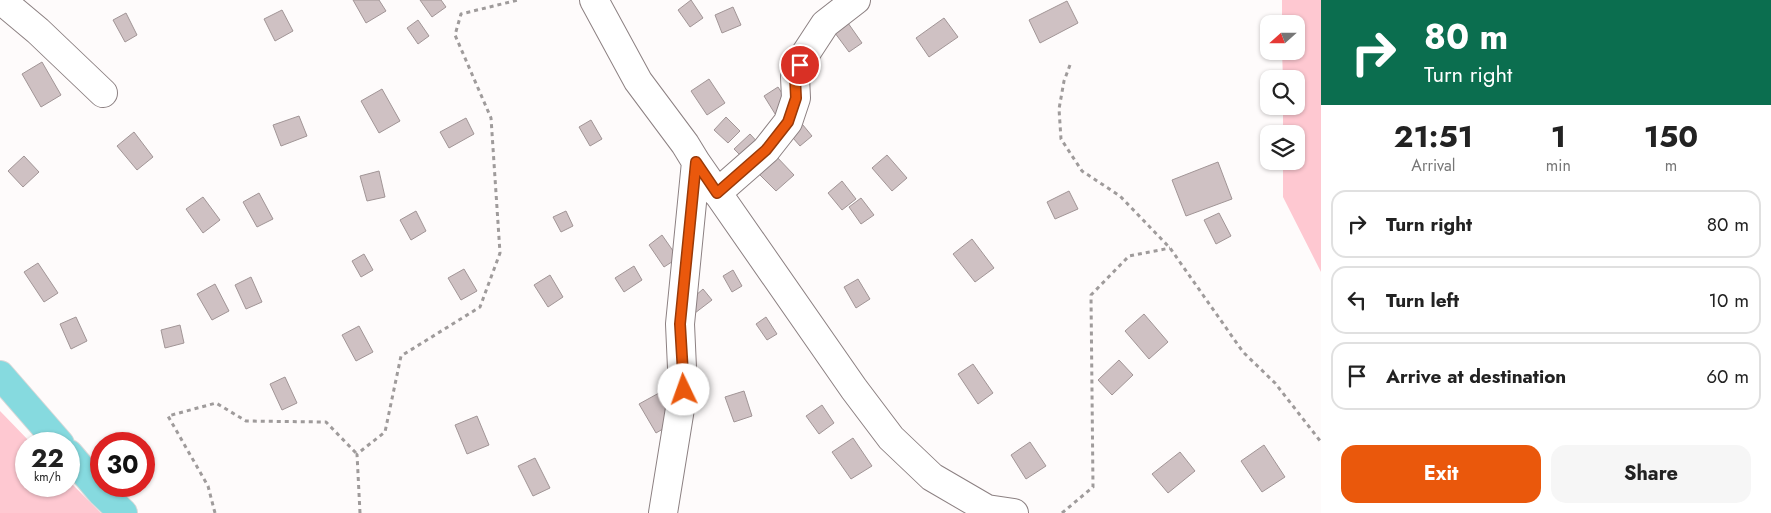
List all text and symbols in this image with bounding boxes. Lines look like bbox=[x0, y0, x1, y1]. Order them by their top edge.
text: 80 m bbox=[1424, 12, 1508, 62]
north arrow bbox=[1260, 15, 1305, 60]
map controls bbox=[1260, 15, 1305, 170]
icon: right bbox=[1341, 20, 1406, 85]
pin bbox=[779, 44, 821, 86]
icon: arrive bbox=[786, 51, 814, 79]
text: Turn right bbox=[1424, 58, 1512, 90]
button: search bbox=[1260, 70, 1305, 115]
text: 21:51 bbox=[1394, 115, 1473, 158]
text: 1 bbox=[1551, 115, 1566, 158]
text: 150 bbox=[1644, 115, 1698, 158]
button: layers bbox=[1260, 125, 1305, 170]
text: Arrival bbox=[1411, 154, 1455, 177]
text: min bbox=[1546, 154, 1571, 177]
text: m bbox=[1665, 154, 1677, 177]
icon: right bbox=[1343, 210, 1371, 238]
text: Turn right bbox=[1386, 211, 1472, 238]
text: 80 m bbox=[1707, 211, 1749, 238]
icon: left bbox=[1343, 286, 1371, 314]
text: Turn left bbox=[1386, 287, 1459, 314]
text: 10 m bbox=[1709, 287, 1749, 314]
icon: arrive bbox=[1343, 362, 1371, 390]
position arrow bbox=[657, 363, 709, 415]
text: Arrive at destination bbox=[1386, 363, 1566, 390]
text: 60 m bbox=[1706, 363, 1749, 390]
speed limit sign: 30 bbox=[90, 432, 155, 497]
text: 22 bbox=[31, 440, 64, 476]
button: Exit bbox=[1341, 445, 1541, 503]
button: Share bbox=[1551, 445, 1751, 503]
text: km/h bbox=[34, 468, 61, 486]

